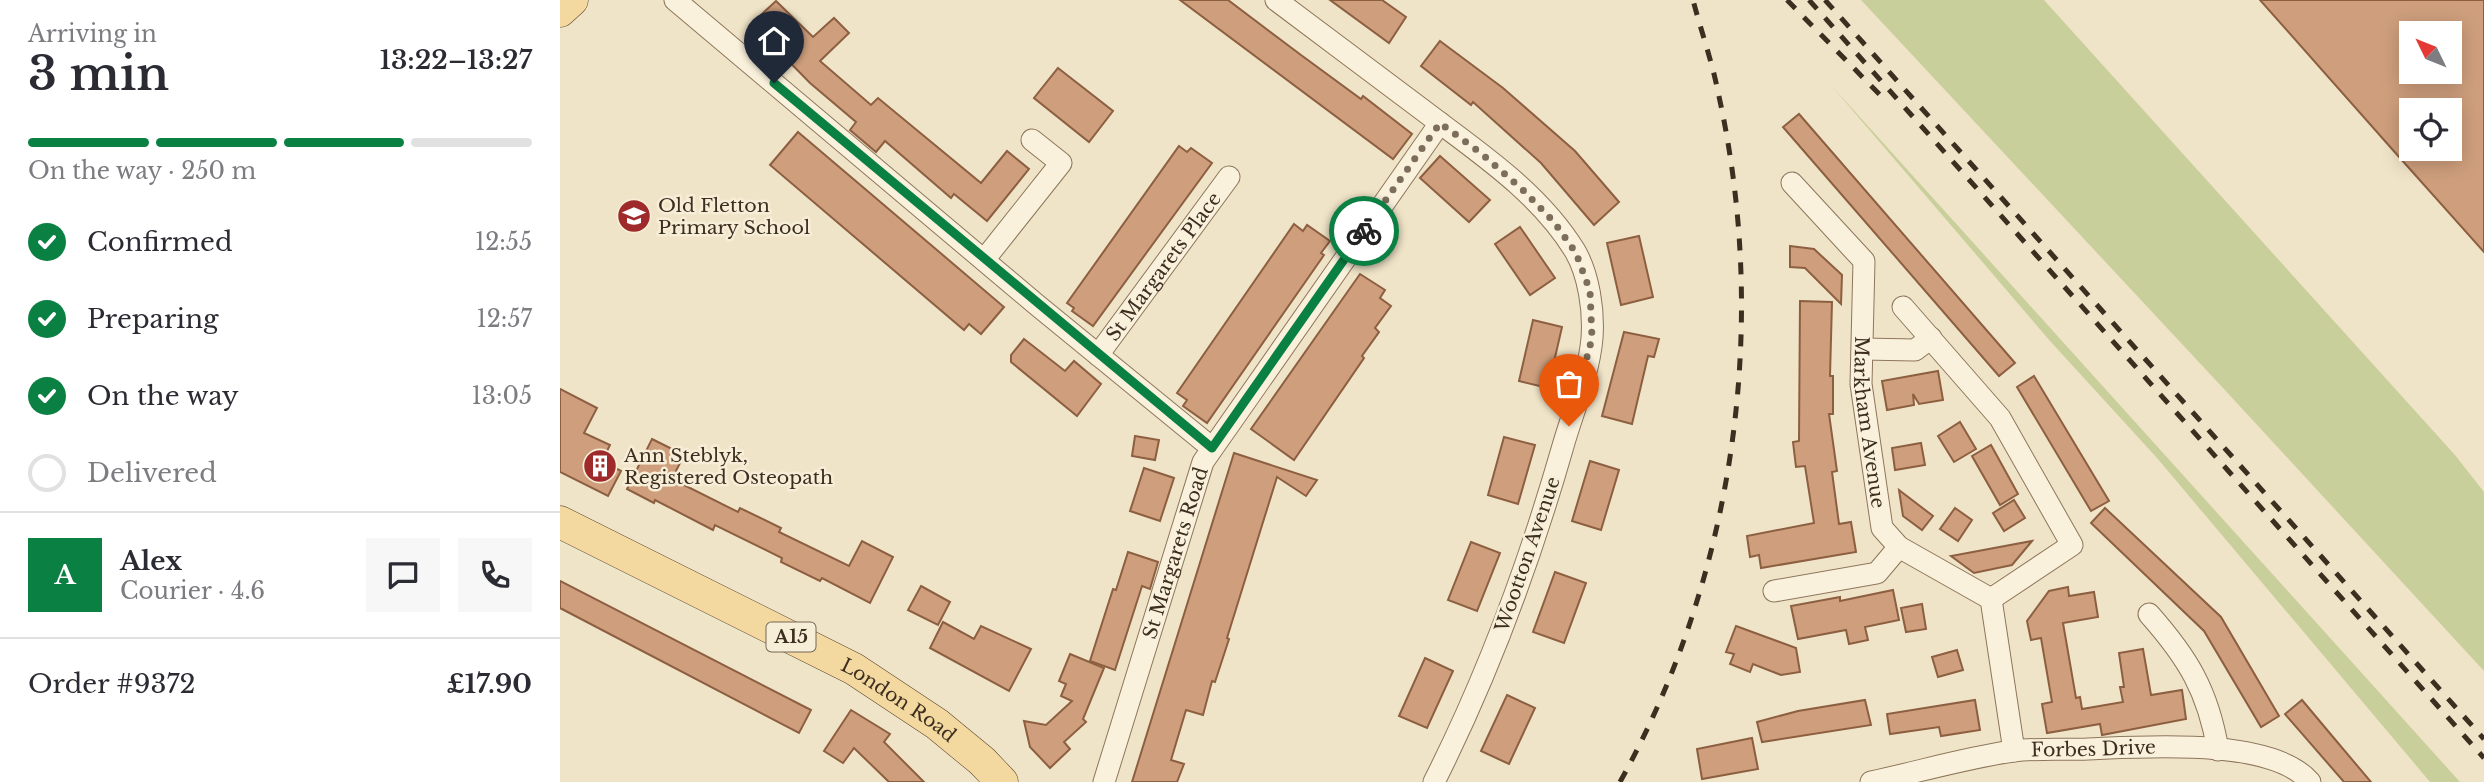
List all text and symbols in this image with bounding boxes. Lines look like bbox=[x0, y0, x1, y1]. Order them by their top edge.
pin bbox=[744, 11, 804, 83]
text: Arriving in bbox=[28, 20, 157, 48]
north arrow bbox=[2399, 21, 2462, 84]
map controls bbox=[2399, 21, 2462, 161]
icon: home bbox=[755, 22, 793, 60]
text: 13:22–13:27 bbox=[379, 44, 532, 76]
text: 3 min bbox=[28, 45, 169, 102]
button: locate bbox=[2399, 98, 2462, 161]
text: On the way · 250 m bbox=[28, 157, 256, 185]
street label: St Margarets Place bbox=[1101, 188, 1226, 346]
place label: Old Fletton Primary School bbox=[658, 194, 810, 239]
courier bbox=[1329, 196, 1399, 266]
school or university icon: Old Fletton Primary School bbox=[615, 197, 653, 235]
icon: bike bbox=[1345, 212, 1383, 250]
icon: check bbox=[28, 223, 66, 261]
text: Confirmed bbox=[87, 226, 232, 258]
text: 12:55 bbox=[475, 228, 532, 256]
icon: check bbox=[28, 300, 66, 338]
text: Preparing bbox=[87, 303, 219, 335]
text: 12:57 bbox=[476, 305, 532, 333]
street label: Markham Avenue bbox=[1849, 336, 1890, 510]
pin bbox=[1539, 354, 1599, 426]
icon: bag bbox=[1550, 365, 1588, 403]
icon: check bbox=[28, 377, 66, 415]
text: On the way bbox=[87, 380, 239, 412]
text: 13:05 bbox=[472, 382, 532, 410]
place label: Ann Steblyk, Registered Osteopath bbox=[623, 444, 833, 489]
building icon: Ann Steblyk, Registered Osteopath bbox=[581, 447, 619, 485]
text: Delivered bbox=[87, 457, 217, 489]
street label: St Margarets Road bbox=[1138, 464, 1213, 642]
street label: Wootton Avenue bbox=[1490, 474, 1565, 636]
button: chat bbox=[366, 538, 440, 612]
button: phone bbox=[458, 538, 532, 612]
text: Alex bbox=[120, 545, 182, 577]
text: A bbox=[54, 559, 76, 591]
text: Courier · 4.6 bbox=[120, 577, 265, 605]
road number: A15 bbox=[766, 622, 816, 652]
street label: London Road bbox=[837, 654, 961, 747]
text: Order #9372 bbox=[28, 668, 196, 700]
text: £17.90 bbox=[446, 668, 532, 700]
street label: Forbes Drive bbox=[2031, 736, 2156, 762]

